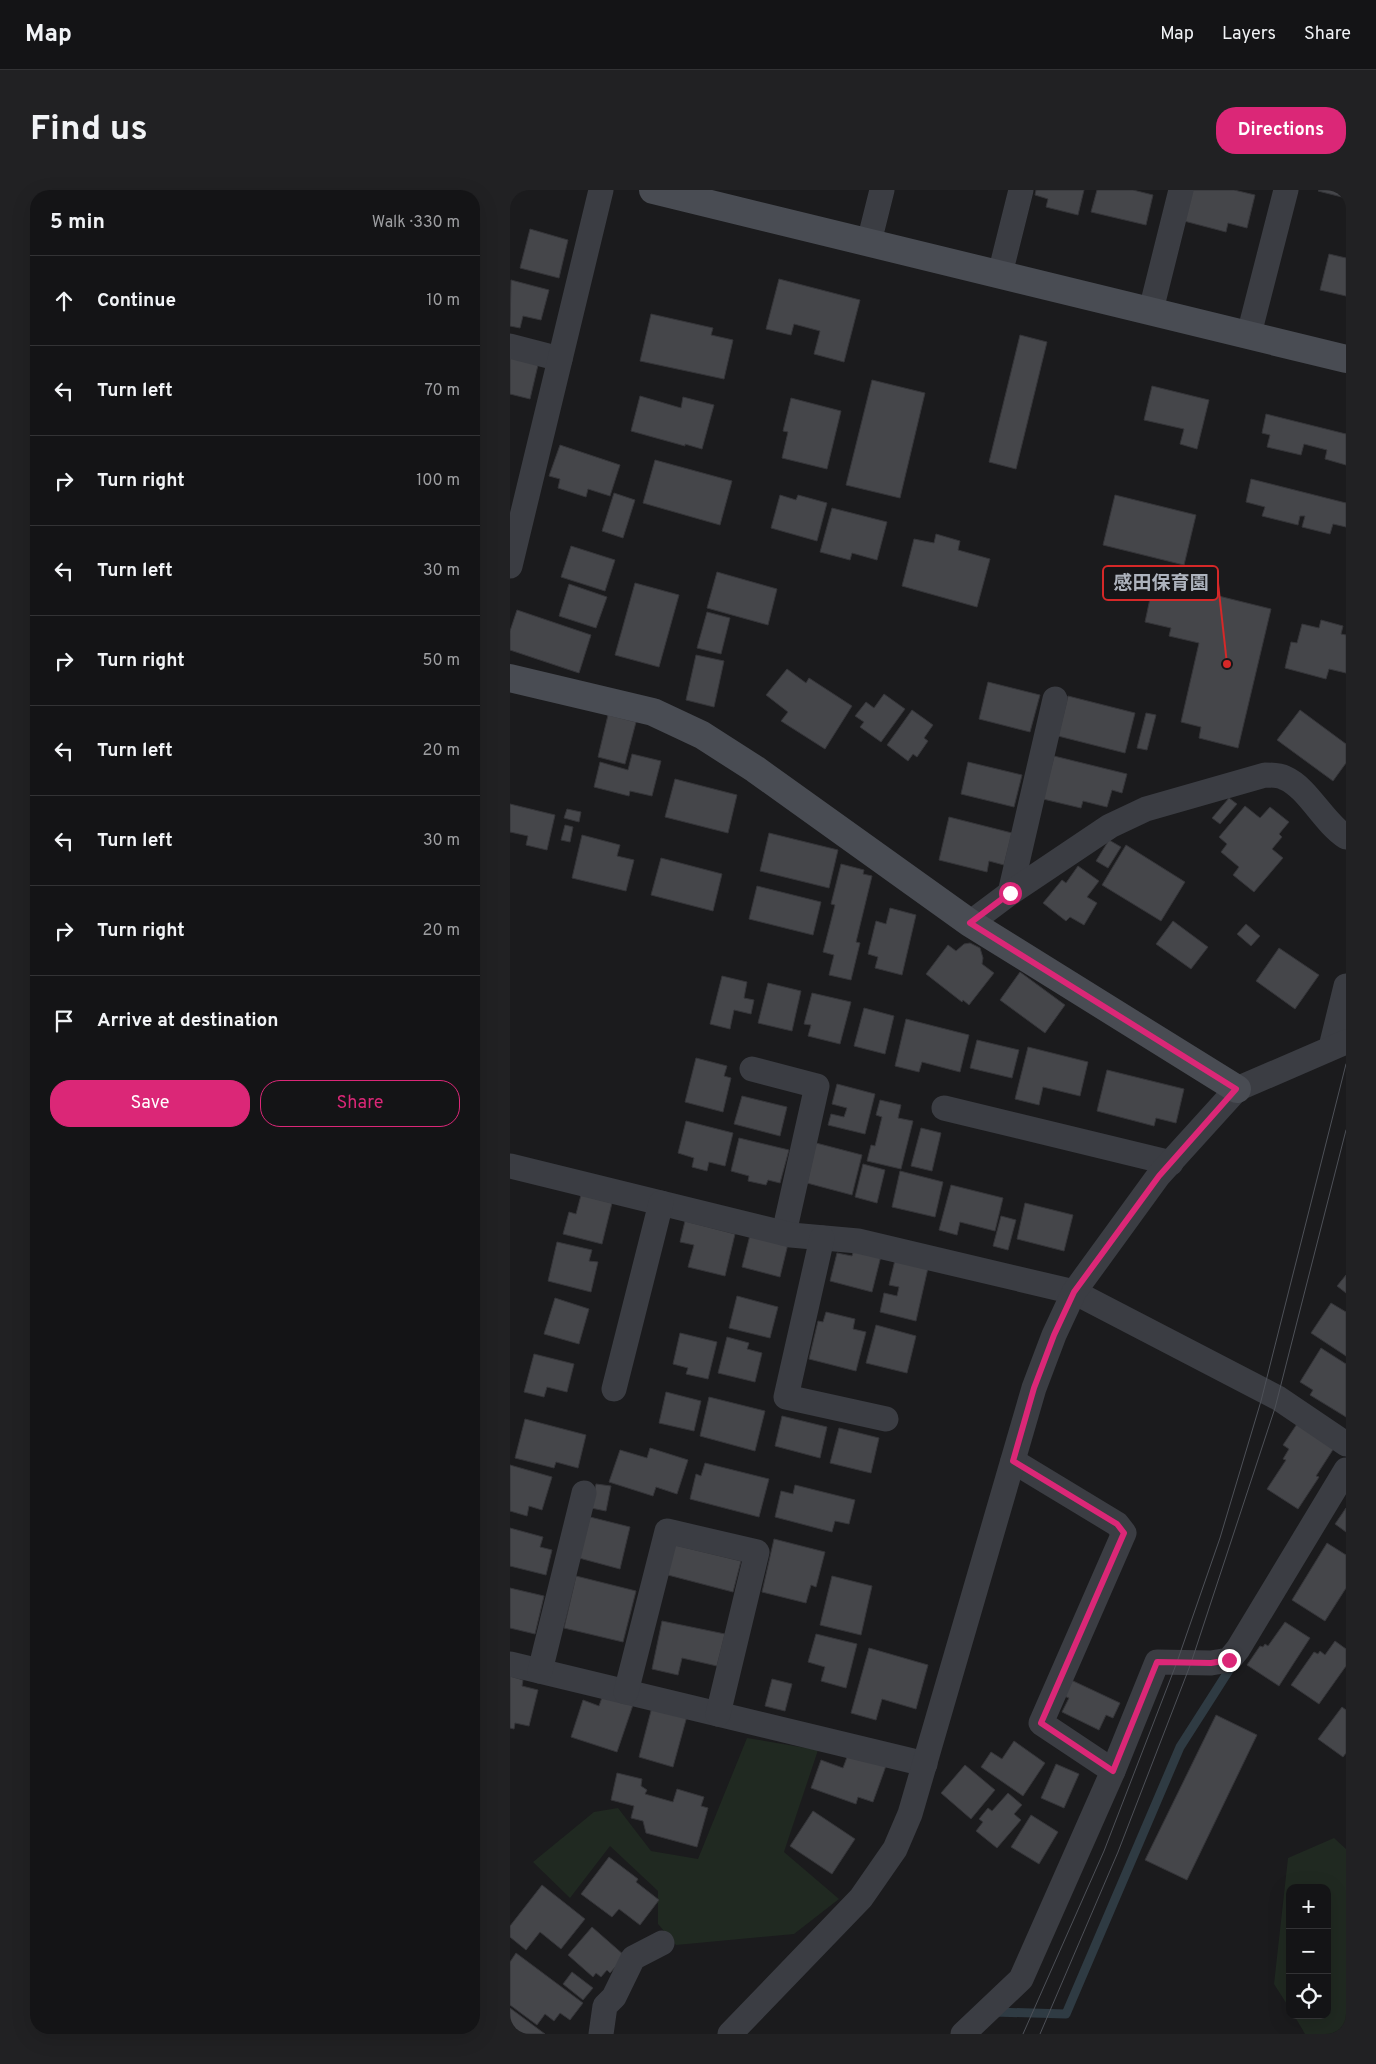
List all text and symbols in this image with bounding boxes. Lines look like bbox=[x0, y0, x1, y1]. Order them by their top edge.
text: Map bbox=[25, 20, 72, 50]
text: Map bbox=[1160, 23, 1194, 46]
text: Layers bbox=[1222, 23, 1276, 46]
text: Share bbox=[1304, 23, 1351, 46]
button: Directions bbox=[1216, 107, 1346, 154]
text: Find us bbox=[30, 108, 148, 152]
text: 5 min bbox=[50, 209, 105, 236]
text: Walk · 330 m bbox=[372, 213, 460, 233]
icon: ahead bbox=[50, 287, 78, 315]
text: Continue bbox=[97, 289, 176, 313]
text: 10 m bbox=[426, 291, 460, 311]
icon: left bbox=[50, 377, 78, 405]
text: Turn left bbox=[97, 379, 173, 403]
text: 70 m bbox=[425, 381, 460, 401]
icon: right bbox=[50, 467, 78, 495]
text: Turn right bbox=[97, 469, 185, 493]
text: 100 m bbox=[416, 471, 460, 491]
icon: left bbox=[50, 557, 78, 585]
text: Turn left bbox=[97, 559, 173, 583]
text: 30 m bbox=[423, 561, 460, 581]
callout: 感田保育園 bbox=[1103, 566, 1218, 600]
text: 感田保育園 bbox=[1113, 572, 1209, 596]
icon: right bbox=[50, 647, 78, 675]
text: Turn right bbox=[97, 649, 185, 673]
text: 50 m bbox=[423, 651, 460, 671]
icon: left bbox=[50, 737, 78, 765]
text: Turn left bbox=[97, 739, 173, 763]
text: 20 m bbox=[423, 741, 460, 761]
icon: left bbox=[50, 827, 78, 855]
text: Turn left bbox=[97, 829, 173, 853]
text: 30 m bbox=[423, 831, 460, 851]
route start bbox=[999, 882, 1022, 905]
icon: right bbox=[50, 917, 78, 945]
text: Turn right bbox=[97, 919, 185, 943]
text: 20 m bbox=[423, 921, 460, 941]
icon: arrive bbox=[50, 1007, 78, 1035]
text: Arrive at destination bbox=[97, 1009, 278, 1033]
button: Save bbox=[50, 1080, 250, 1127]
button: Share bbox=[260, 1080, 460, 1127]
route end bbox=[1218, 1649, 1241, 1672]
map controls bbox=[1286, 1884, 1331, 2019]
button: + bbox=[1286, 1884, 1331, 1929]
button: − bbox=[1286, 1929, 1331, 1974]
button: locate bbox=[1286, 1974, 1331, 2019]

